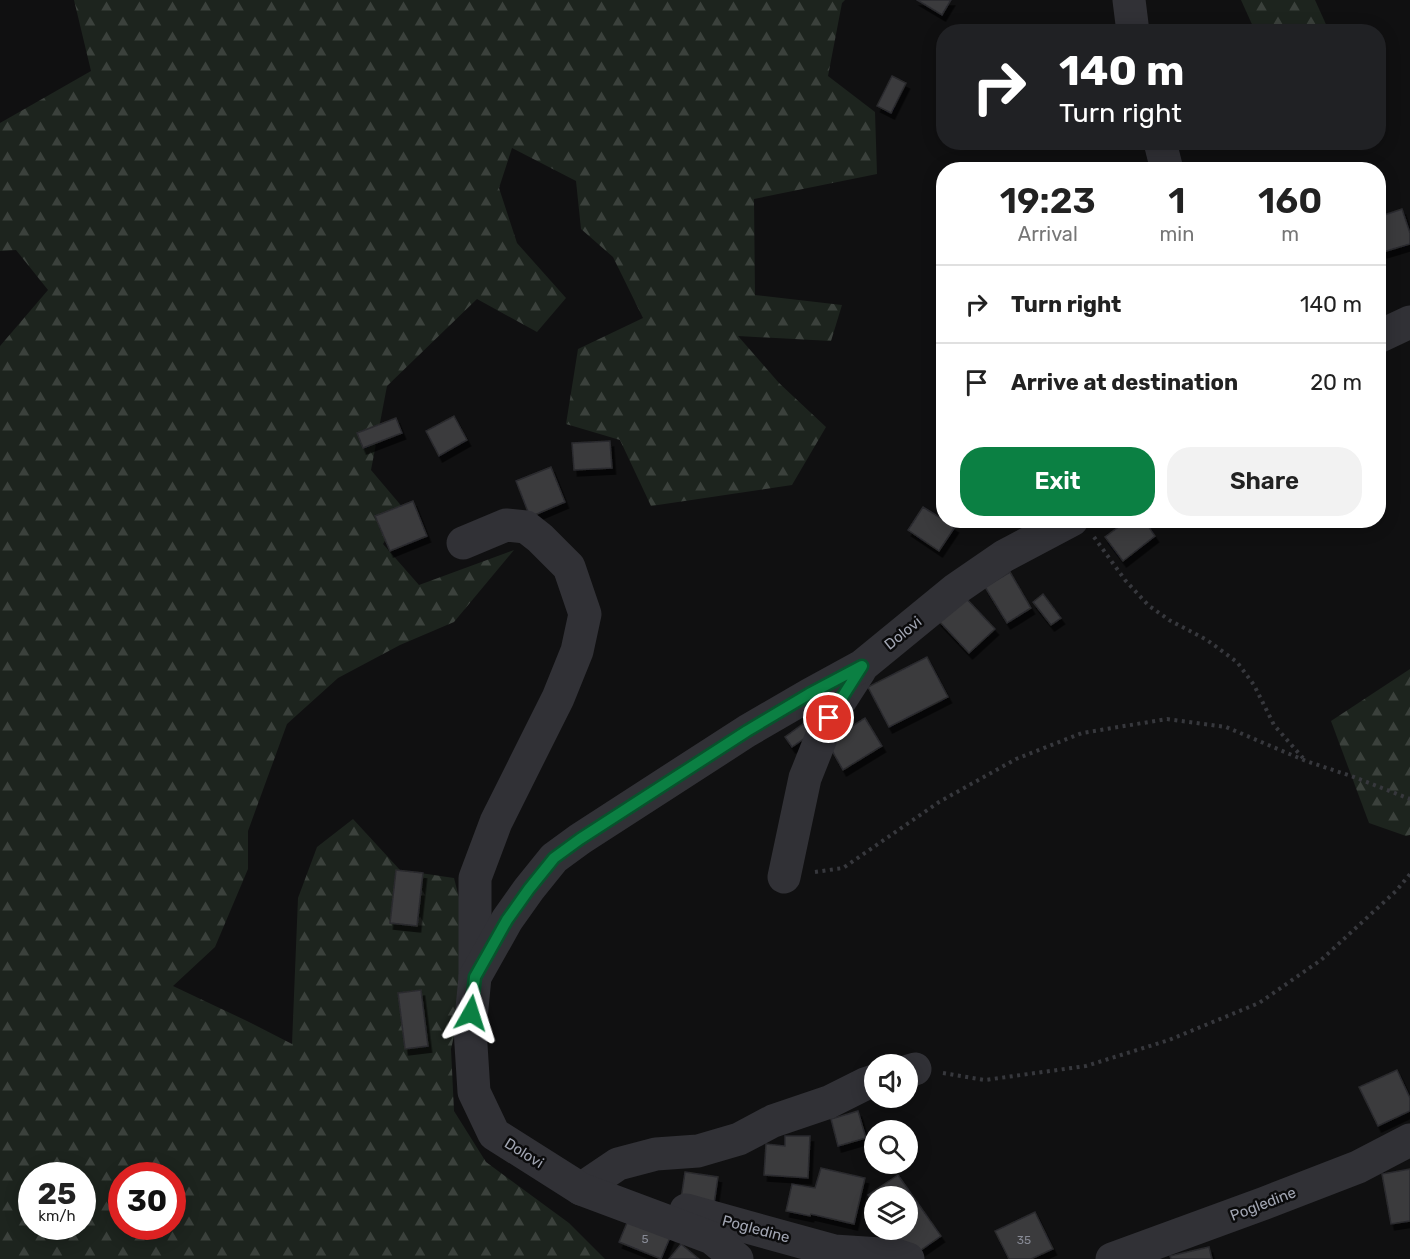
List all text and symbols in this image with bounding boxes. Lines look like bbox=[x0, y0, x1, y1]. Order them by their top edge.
text: 140 m bbox=[1059, 46, 1185, 96]
icon: right bbox=[960, 48, 1038, 126]
text: Turn right bbox=[1059, 97, 1182, 129]
text: 19:23 bbox=[1000, 179, 1096, 222]
text: 1 bbox=[1168, 179, 1186, 222]
text: 160 bbox=[1258, 179, 1322, 222]
text: Arrival bbox=[1018, 222, 1078, 246]
text: min bbox=[1160, 222, 1194, 246]
text: m bbox=[1281, 222, 1299, 246]
icon: right bbox=[960, 288, 993, 321]
text: Turn right bbox=[1011, 291, 1121, 318]
text: 140 m bbox=[1300, 291, 1362, 318]
icon: arrive bbox=[960, 366, 993, 399]
text: Arrive at destination bbox=[1011, 369, 1238, 396]
text: 20 m bbox=[1310, 369, 1362, 396]
button: Exit bbox=[960, 447, 1155, 516]
button: Share bbox=[1167, 447, 1362, 516]
street label: Dolovi bbox=[881, 613, 925, 653]
pin bbox=[803, 692, 854, 743]
icon: arrive bbox=[812, 701, 845, 734]
position arrow bbox=[439, 981, 503, 1045]
map controls bbox=[864, 1054, 918, 1240]
button: sound bbox=[864, 1054, 918, 1108]
button: search bbox=[864, 1120, 918, 1174]
street label: Dolovi bbox=[501, 1134, 547, 1172]
speed limit sign: 30 bbox=[108, 1162, 186, 1240]
text: 25 bbox=[38, 1176, 76, 1212]
street label: Pogledine bbox=[1227, 1183, 1299, 1225]
button: layers bbox=[864, 1186, 918, 1240]
text: km/h bbox=[38, 1207, 76, 1225]
street label: Pogledine bbox=[720, 1211, 792, 1247]
house number: 5 bbox=[641, 1232, 649, 1246]
house number: 35 bbox=[1017, 1233, 1031, 1247]

